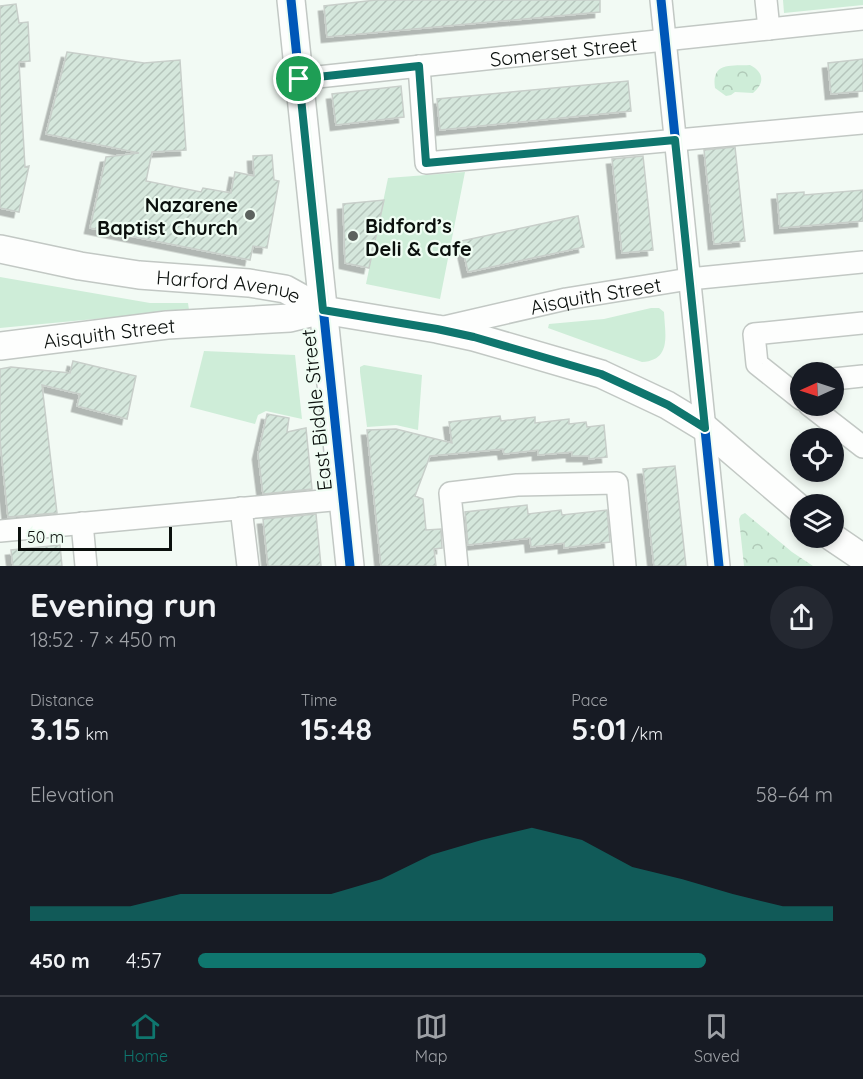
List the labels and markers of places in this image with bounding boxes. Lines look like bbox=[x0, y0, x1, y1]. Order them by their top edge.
pin bbox=[273, 53, 324, 104]
place label: Nazarene Baptist Church bbox=[97, 192, 238, 240]
marker: Nazarene Baptist Church bbox=[243, 208, 257, 222]
place label: Bidford’s Deli & Cafe bbox=[365, 213, 472, 261]
marker: Bidford’s Deli & Cafe bbox=[346, 229, 360, 243]

